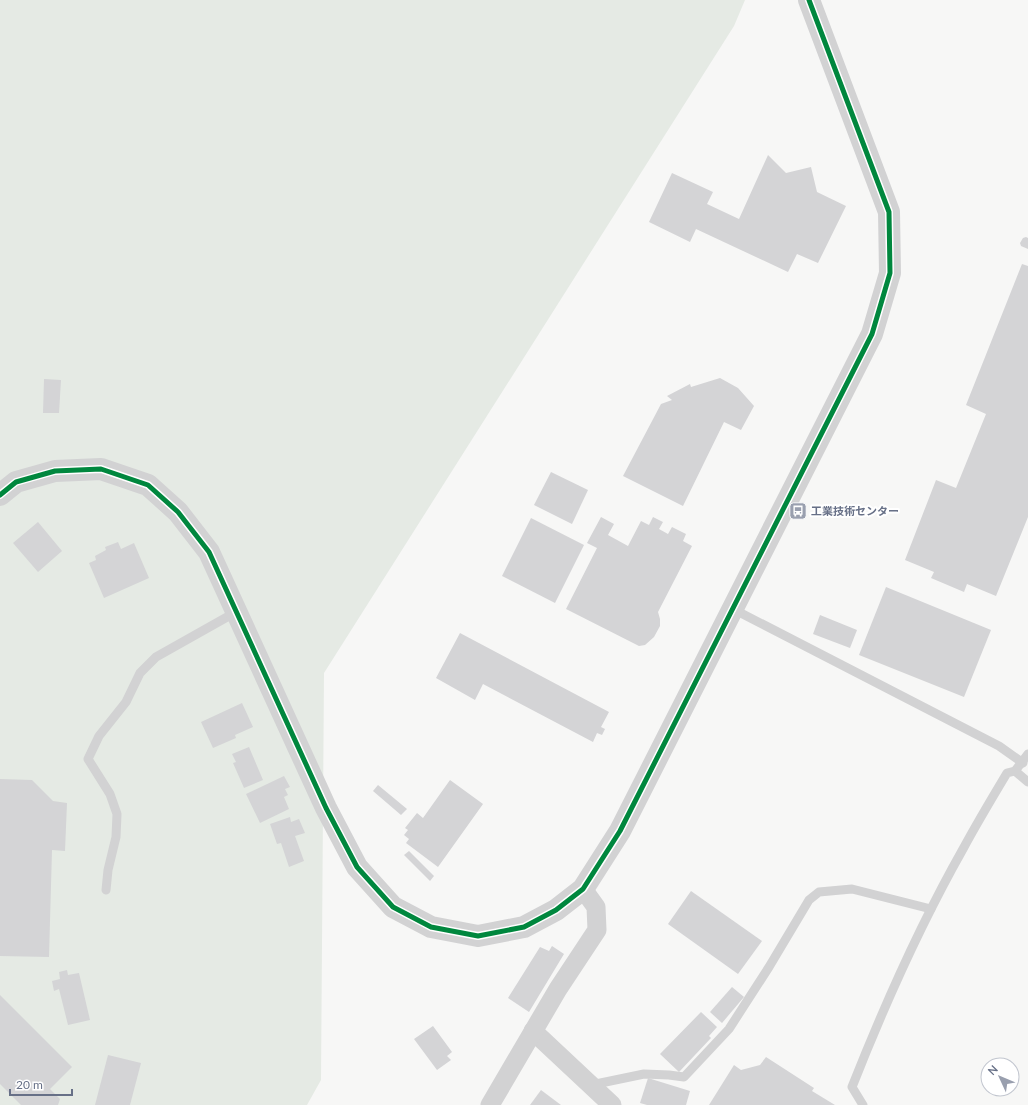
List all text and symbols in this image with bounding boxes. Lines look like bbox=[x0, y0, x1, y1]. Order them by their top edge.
bus stop icon: 工業技術センター bbox=[788, 501, 808, 521]
place label: 工業技術センター bbox=[811, 504, 899, 517]
north arrow bbox=[980, 1057, 1020, 1097]
text: N bbox=[985, 1062, 1000, 1077]
scale bar bbox=[10, 1071, 72, 1097]
text: 20 m bbox=[16, 1077, 43, 1092]

